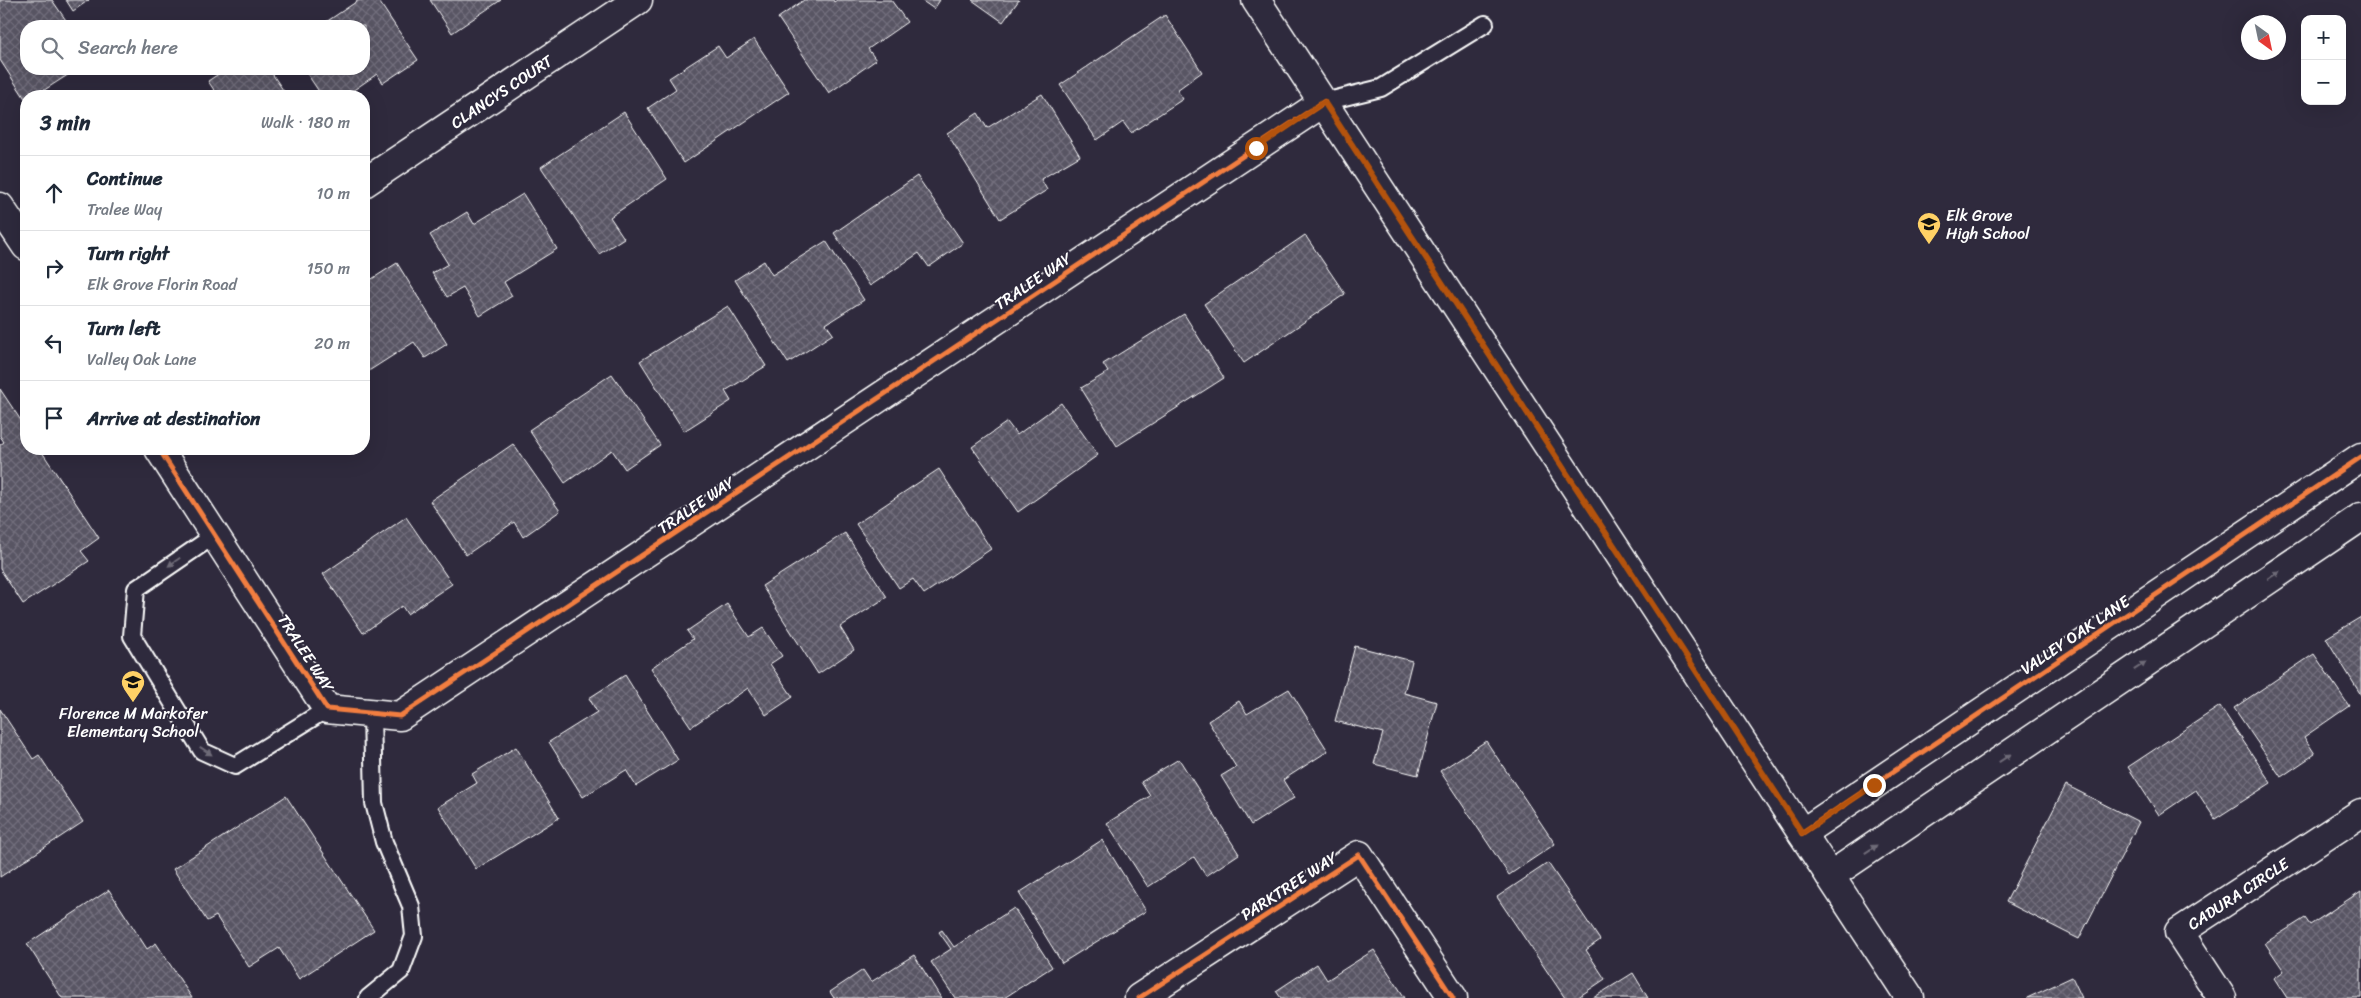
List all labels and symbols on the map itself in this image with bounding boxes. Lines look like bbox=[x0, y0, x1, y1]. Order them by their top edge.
north arrow bbox=[2241, 15, 2286, 60]
street label: CLANCYS COURT bbox=[444, 46, 559, 136]
route start bbox=[1245, 137, 1268, 160]
place label: Elk Grove High School bbox=[1946, 201, 2030, 248]
school or university icon: Elk Grove High School bbox=[1916, 211, 1942, 245]
street label: TRALEE WAY bbox=[988, 244, 1079, 318]
street label: TRALEE WAY bbox=[651, 468, 742, 542]
one-way arrow bbox=[167, 557, 181, 567]
one-way arrow bbox=[2268, 570, 2281, 580]
street label: VALLEY OAK LANE bbox=[2014, 587, 2137, 682]
street label: TRALEE WAY bbox=[270, 608, 343, 699]
one-way arrow bbox=[2133, 662, 2147, 671]
school or university icon: Florence M Markofer Elementary School bbox=[120, 669, 146, 703]
place label: Florence M Markofer Elementary School bbox=[59, 699, 208, 746]
one-way arrow bbox=[199, 746, 213, 756]
one-way arrow bbox=[1999, 753, 2012, 762]
route end bbox=[1863, 774, 1886, 797]
street label: PARKTREE WAY bbox=[1235, 843, 1344, 928]
one-way arrow bbox=[1864, 844, 1877, 853]
street label: CADURA CIRCLE bbox=[2181, 849, 2295, 938]

